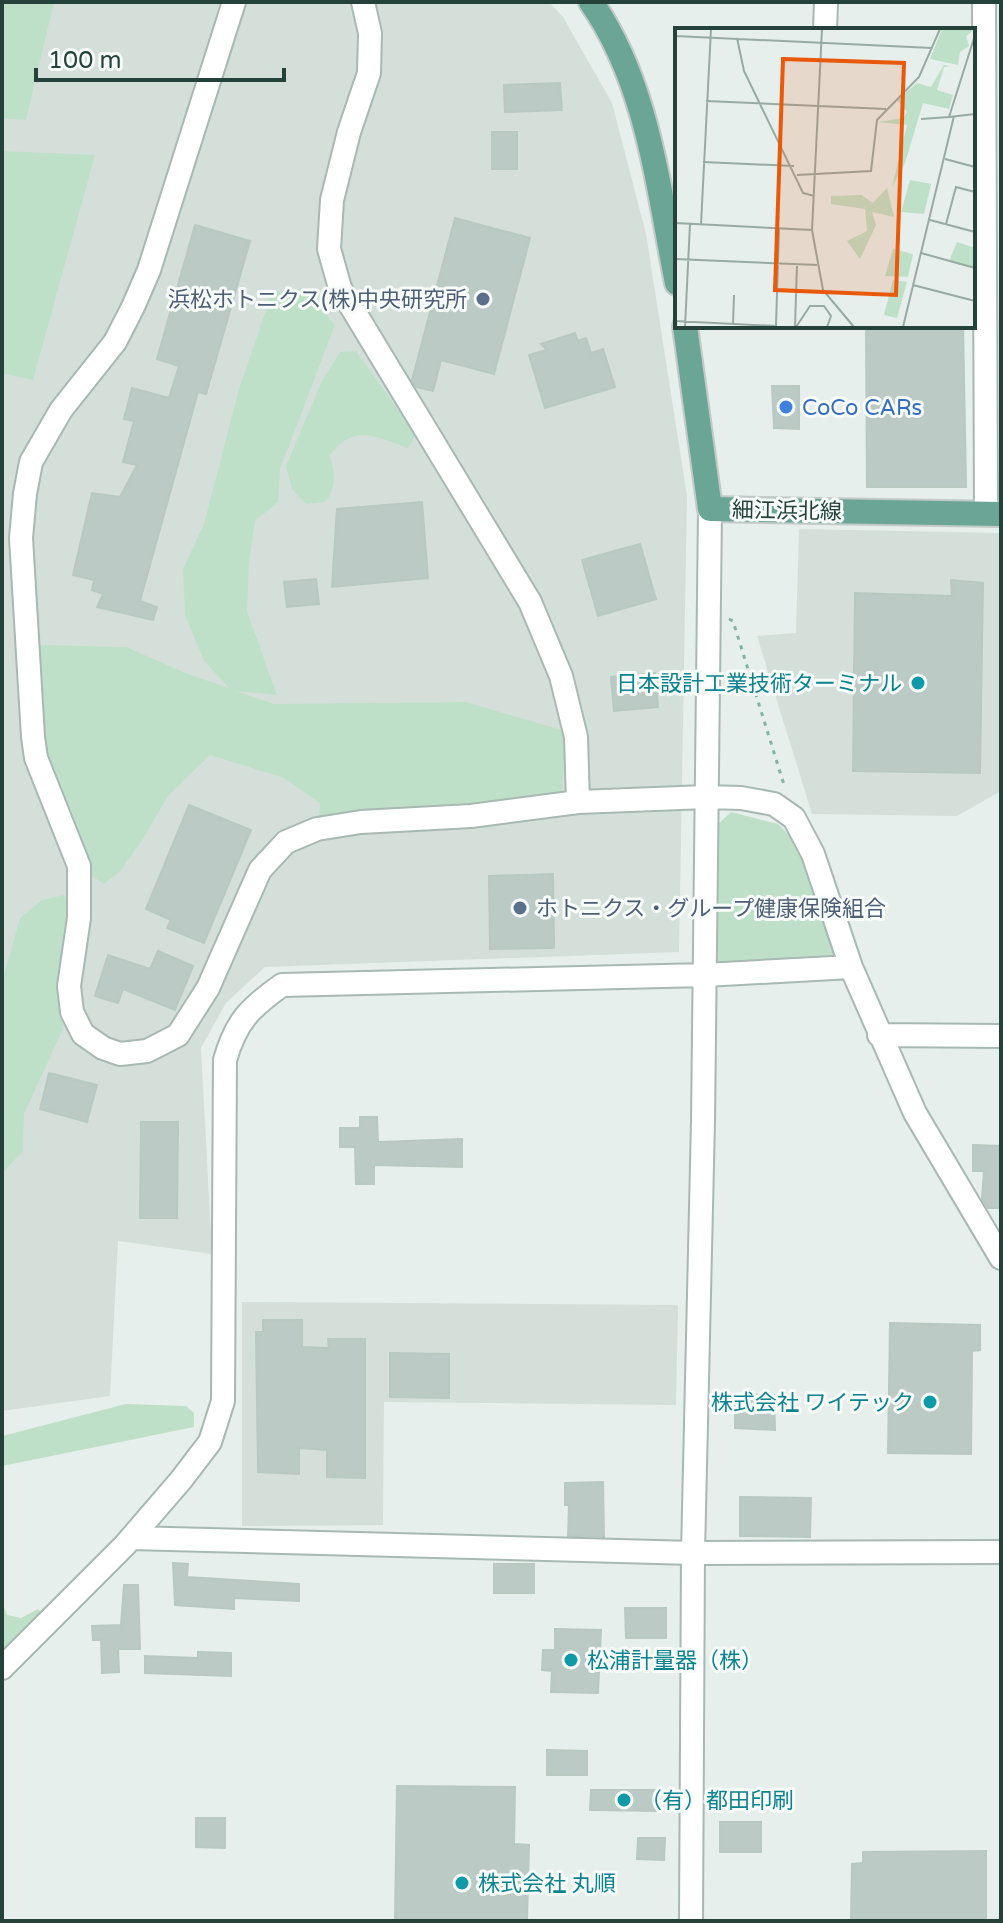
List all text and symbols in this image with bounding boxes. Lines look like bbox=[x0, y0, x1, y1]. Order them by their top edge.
inset map bbox=[675, 28, 975, 328]
scale bar bbox=[36, 32, 284, 82]
text: 100 m bbox=[48, 46, 122, 75]
place label: 浜松ホトニクス(株)中央研究所 bbox=[168, 287, 467, 313]
marker: 浜松ホトニクス(株)中央研究所 bbox=[474, 290, 492, 308]
place label: CoCo CARs bbox=[802, 395, 922, 421]
marker: CoCo CARs bbox=[777, 398, 795, 416]
street label: 細江浜北線 bbox=[732, 497, 842, 525]
place label: 日本設計工業技術ターミナル bbox=[616, 671, 902, 697]
marker: 日本設計工業技術ターミナル bbox=[909, 674, 927, 692]
place label: ホトニクス・グループ健康保険組合 bbox=[536, 896, 886, 922]
marker: ホトニクス・グループ健康保険組合 bbox=[511, 899, 529, 917]
place label: 株式会社 ワイテック bbox=[711, 1390, 914, 1416]
marker: 株式会社 ワイテック bbox=[921, 1393, 939, 1411]
place label: 松浦計量器（株） bbox=[587, 1648, 763, 1674]
marker: 松浦計量器（株） bbox=[562, 1651, 580, 1669]
place label: （有）都田印刷 bbox=[640, 1788, 794, 1814]
marker: （有）都田印刷 bbox=[615, 1791, 633, 1809]
place label: 株式会社 丸順 bbox=[478, 1871, 616, 1897]
marker: 株式会社 丸順 bbox=[453, 1874, 471, 1892]

